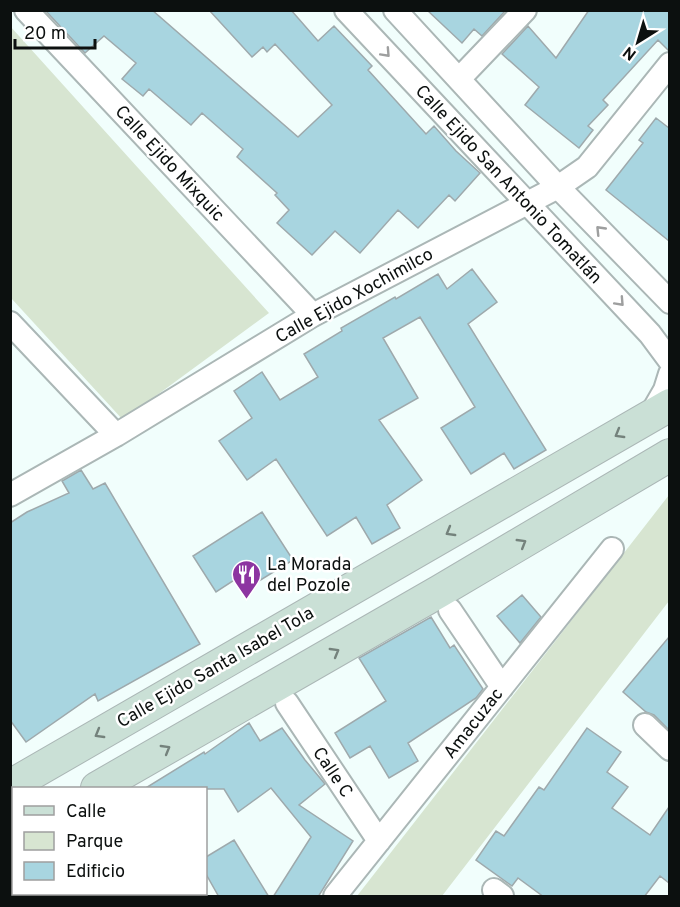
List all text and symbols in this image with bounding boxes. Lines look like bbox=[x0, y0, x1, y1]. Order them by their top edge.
scale bar bbox=[15, 12, 94, 50]
north arrow bbox=[608, 12, 668, 72]
text: 20 m bbox=[24, 23, 66, 46]
text: N bbox=[620, 41, 641, 64]
one-way arrow bbox=[379, 46, 390, 57]
street label: Calle Ejido San Antonio Tomatlán bbox=[409, 81, 606, 290]
street label: Calle Ejido Mixquic bbox=[109, 101, 229, 227]
one-way arrow bbox=[596, 227, 607, 238]
street label: Calle Ejido Xochimilco bbox=[272, 243, 438, 349]
one-way arrow bbox=[613, 295, 624, 306]
one-way arrow bbox=[615, 427, 625, 438]
one-way arrow bbox=[446, 524, 456, 536]
one-way arrow bbox=[516, 538, 526, 550]
place label: La Morada del Pozole bbox=[267, 554, 351, 598]
restaurant icon: La Morada del Pozole bbox=[230, 558, 262, 600]
street label: Calle Ejido Santa Isabel Tola bbox=[113, 602, 318, 734]
one-way arrow bbox=[329, 647, 339, 659]
street label: Amacuzac bbox=[439, 684, 509, 764]
one-way arrow bbox=[95, 727, 106, 739]
street label: Calle C bbox=[307, 743, 357, 803]
one-way arrow bbox=[160, 745, 170, 756]
legend bbox=[12, 787, 207, 895]
text: Calle bbox=[66, 801, 106, 824]
text: Parque bbox=[66, 831, 123, 854]
text: Edificio bbox=[66, 861, 125, 884]

